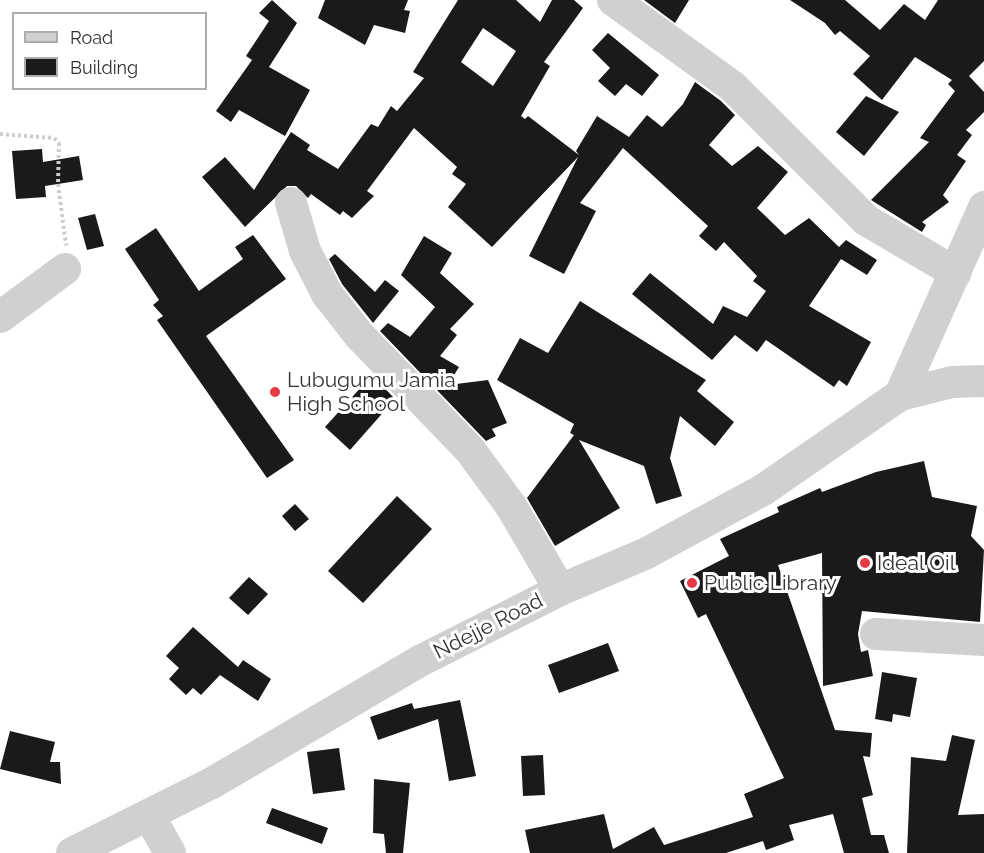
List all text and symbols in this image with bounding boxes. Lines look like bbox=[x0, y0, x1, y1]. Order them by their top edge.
legend bbox=[12, 12, 207, 90]
text: Road bbox=[70, 27, 113, 48]
text: Building bbox=[70, 57, 138, 78]
place label: Lubugumu Jamia High School bbox=[287, 367, 456, 417]
marker: Lubugumu Jamia High School bbox=[268, 385, 282, 399]
place label: Ideal Oil bbox=[877, 550, 956, 576]
marker: Ideal Oil bbox=[858, 556, 872, 570]
place label: Public Library bbox=[704, 570, 837, 596]
marker: Public Library bbox=[685, 576, 699, 590]
street label: Ndejje Road bbox=[429, 588, 547, 664]

